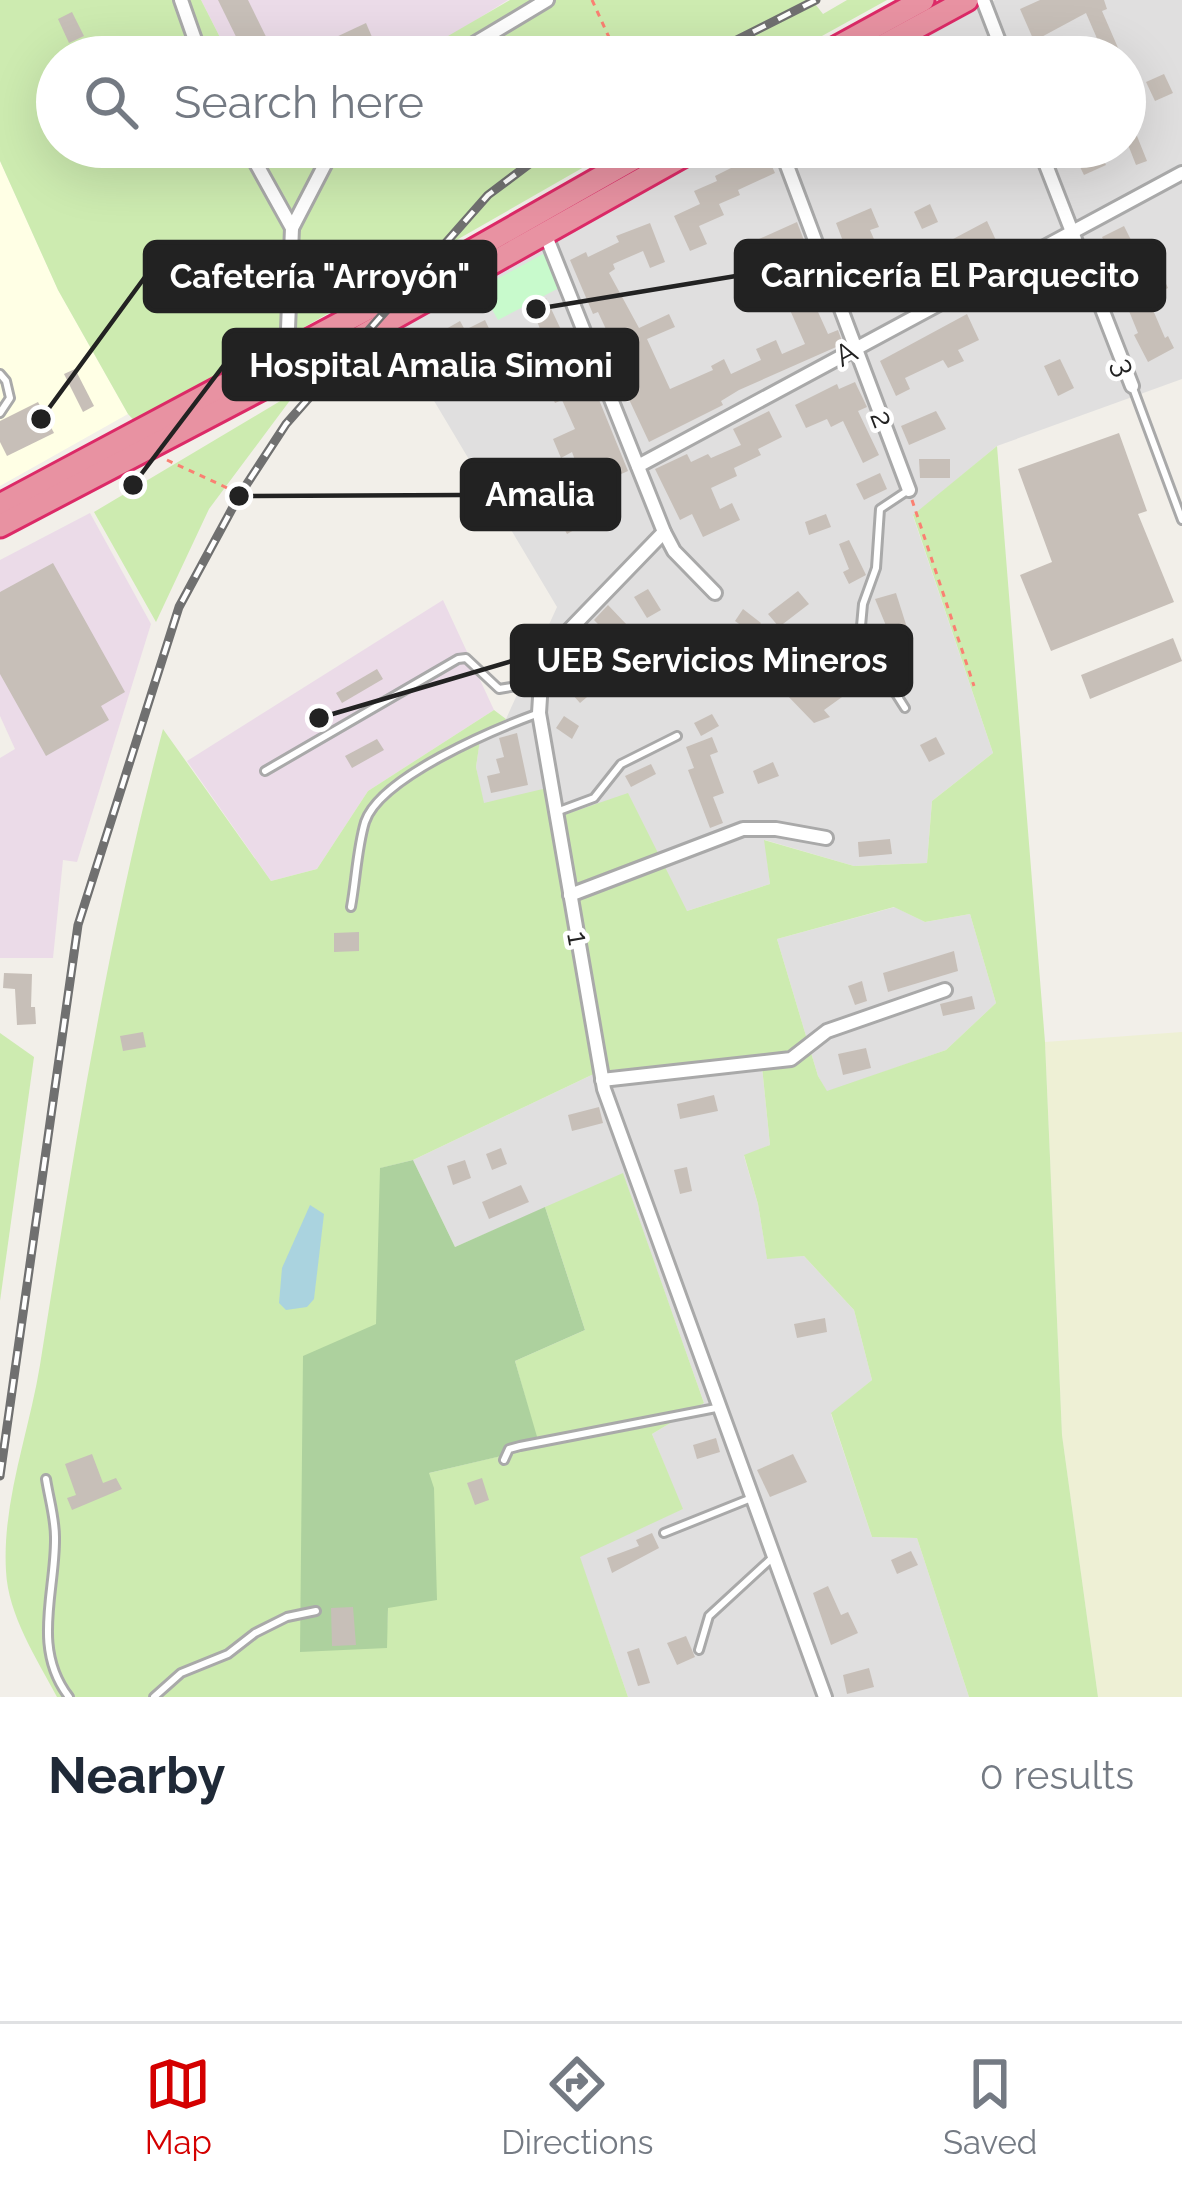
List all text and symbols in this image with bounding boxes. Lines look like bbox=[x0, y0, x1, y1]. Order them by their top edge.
search box bbox=[36, 36, 1146, 168]
icon: search bbox=[78, 69, 144, 135]
text: Search here bbox=[174, 76, 424, 129]
callout: Carnicería El Parquecito bbox=[736, 241, 1164, 310]
callout: Cafetería "Arroyón" bbox=[145, 242, 495, 311]
text: Carnicería El Parquecito bbox=[761, 256, 1139, 295]
text: Cafetería "Arroyón" bbox=[170, 257, 470, 296]
callout: Hospital Amalia Simoni bbox=[224, 330, 637, 399]
street label: A bbox=[829, 333, 863, 374]
text: Hospital Amalia Simoni bbox=[249, 346, 613, 385]
street label: 3 bbox=[1105, 353, 1144, 381]
street label: 2 bbox=[863, 405, 902, 432]
callout: Amalia bbox=[462, 460, 619, 529]
text: Amalia bbox=[485, 475, 595, 514]
callout: UEB Servicios Mineros bbox=[512, 626, 911, 695]
text: UEB Servicios Mineros bbox=[536, 641, 888, 680]
street label: 1 bbox=[560, 929, 597, 947]
text: Nearby bbox=[48, 1745, 225, 1805]
text: 0 results bbox=[980, 1752, 1134, 1798]
tab: Map bbox=[145, 2051, 212, 2162]
tab: Directions bbox=[501, 2051, 654, 2162]
tab: Saved bbox=[943, 2051, 1037, 2162]

